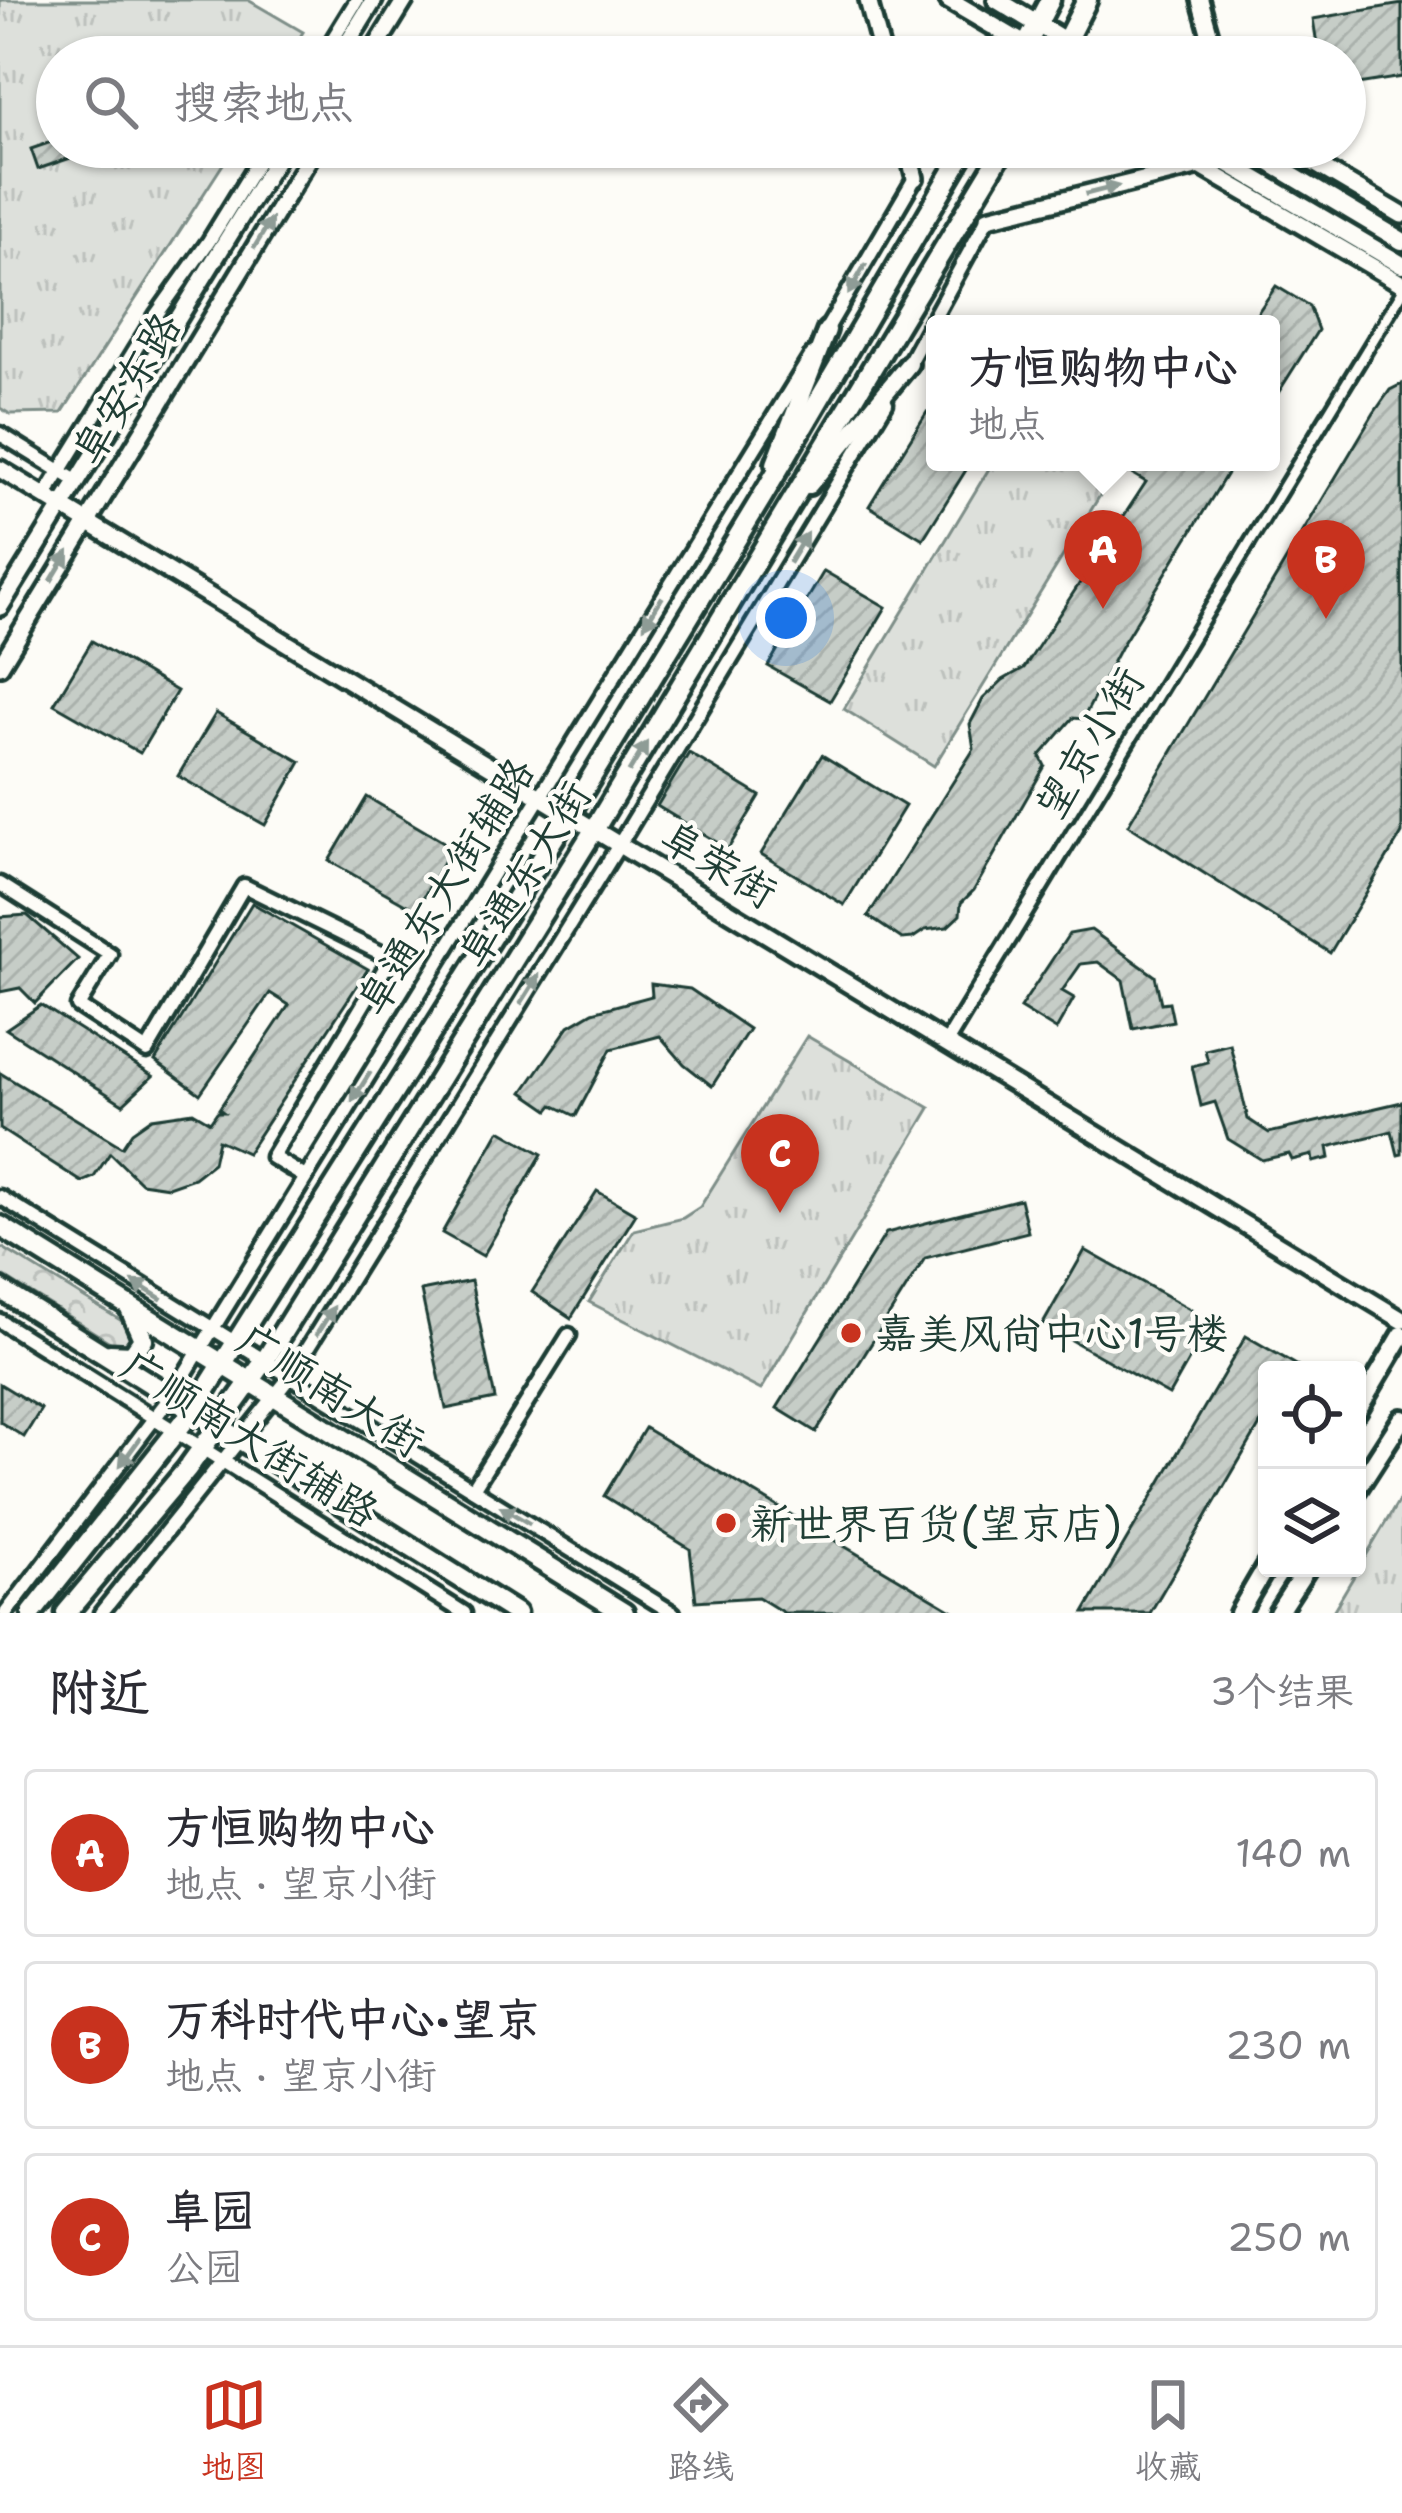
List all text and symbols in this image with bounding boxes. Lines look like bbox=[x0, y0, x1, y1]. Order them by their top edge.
search box bbox=[36, 36, 1366, 168]
icon: search bbox=[78, 69, 144, 135]
text: 搜索地点 bbox=[174, 72, 354, 132]
one-way arrow bbox=[1083, 180, 1120, 199]
one-way arrow bbox=[252, 216, 273, 250]
one-way arrow bbox=[847, 262, 868, 296]
street label: 阜安东路 bbox=[59, 302, 193, 474]
popup bbox=[926, 315, 1280, 471]
text: 方恒购物中心 bbox=[968, 337, 1238, 397]
text: 地点 bbox=[968, 397, 1046, 449]
pin: A bbox=[1064, 510, 1142, 609]
pin: B bbox=[1287, 520, 1365, 619]
one-way arrow bbox=[787, 531, 808, 565]
one-way arrow bbox=[49, 549, 70, 583]
your location bbox=[756, 588, 816, 648]
one-way arrow bbox=[643, 595, 664, 629]
street label: 望京小街 bbox=[1022, 657, 1156, 829]
one-way arrow bbox=[627, 740, 648, 774]
street label: 阜通东大街辅路 bbox=[343, 746, 547, 1026]
street label: 阜通东大街 bbox=[445, 770, 603, 978]
street label: 阜荣街 bbox=[651, 808, 787, 920]
one-way arrow bbox=[519, 972, 540, 1006]
one-way arrow bbox=[351, 1070, 372, 1104]
pin: C bbox=[741, 1114, 819, 1213]
one-way arrow bbox=[131, 1279, 163, 1301]
one-way arrow bbox=[313, 1304, 335, 1337]
place label: 嘉美风尚中心1号楼 bbox=[875, 1305, 1229, 1361]
street label: 广顺南大街 bbox=[227, 1311, 435, 1469]
marker: 嘉美风尚中心1号楼 bbox=[838, 1320, 864, 1346]
street label: 广顺南大街辅路 bbox=[110, 1336, 390, 1540]
map controls bbox=[1258, 1361, 1366, 1577]
button: locate bbox=[1258, 1361, 1366, 1469]
one-way arrow bbox=[118, 1436, 142, 1468]
button: layers bbox=[1258, 1469, 1366, 1577]
place label: 新世界百货(望京店) bbox=[750, 1495, 1122, 1551]
one-way arrow bbox=[498, 1505, 532, 1526]
marker: 新世界百货(望京店) bbox=[713, 1510, 739, 1536]
text: 附近 bbox=[48, 1658, 150, 1726]
text: 3个结果 bbox=[1210, 1665, 1354, 1717]
text: 方恒购物中心 bbox=[165, 1797, 435, 1857]
text: A bbox=[75, 1827, 105, 1879]
text: 140 m bbox=[1235, 1827, 1351, 1879]
text: 地点 · 望京小街 bbox=[165, 1857, 437, 1909]
text: 万科时代中心·望京 bbox=[165, 1989, 541, 2049]
text: B bbox=[78, 2019, 102, 2071]
text: 230 m bbox=[1225, 2019, 1351, 2071]
text: 地点 · 望京小街 bbox=[165, 2049, 437, 2101]
text: 阜园 bbox=[165, 2181, 255, 2241]
text: C bbox=[78, 2211, 102, 2263]
text: 250 m bbox=[1227, 2211, 1351, 2263]
text: 公园 bbox=[165, 2241, 243, 2293]
tab: 地图 bbox=[201, 2372, 267, 2489]
tab: 路线 bbox=[668, 2372, 734, 2489]
tab: 收藏 bbox=[1135, 2372, 1201, 2489]

